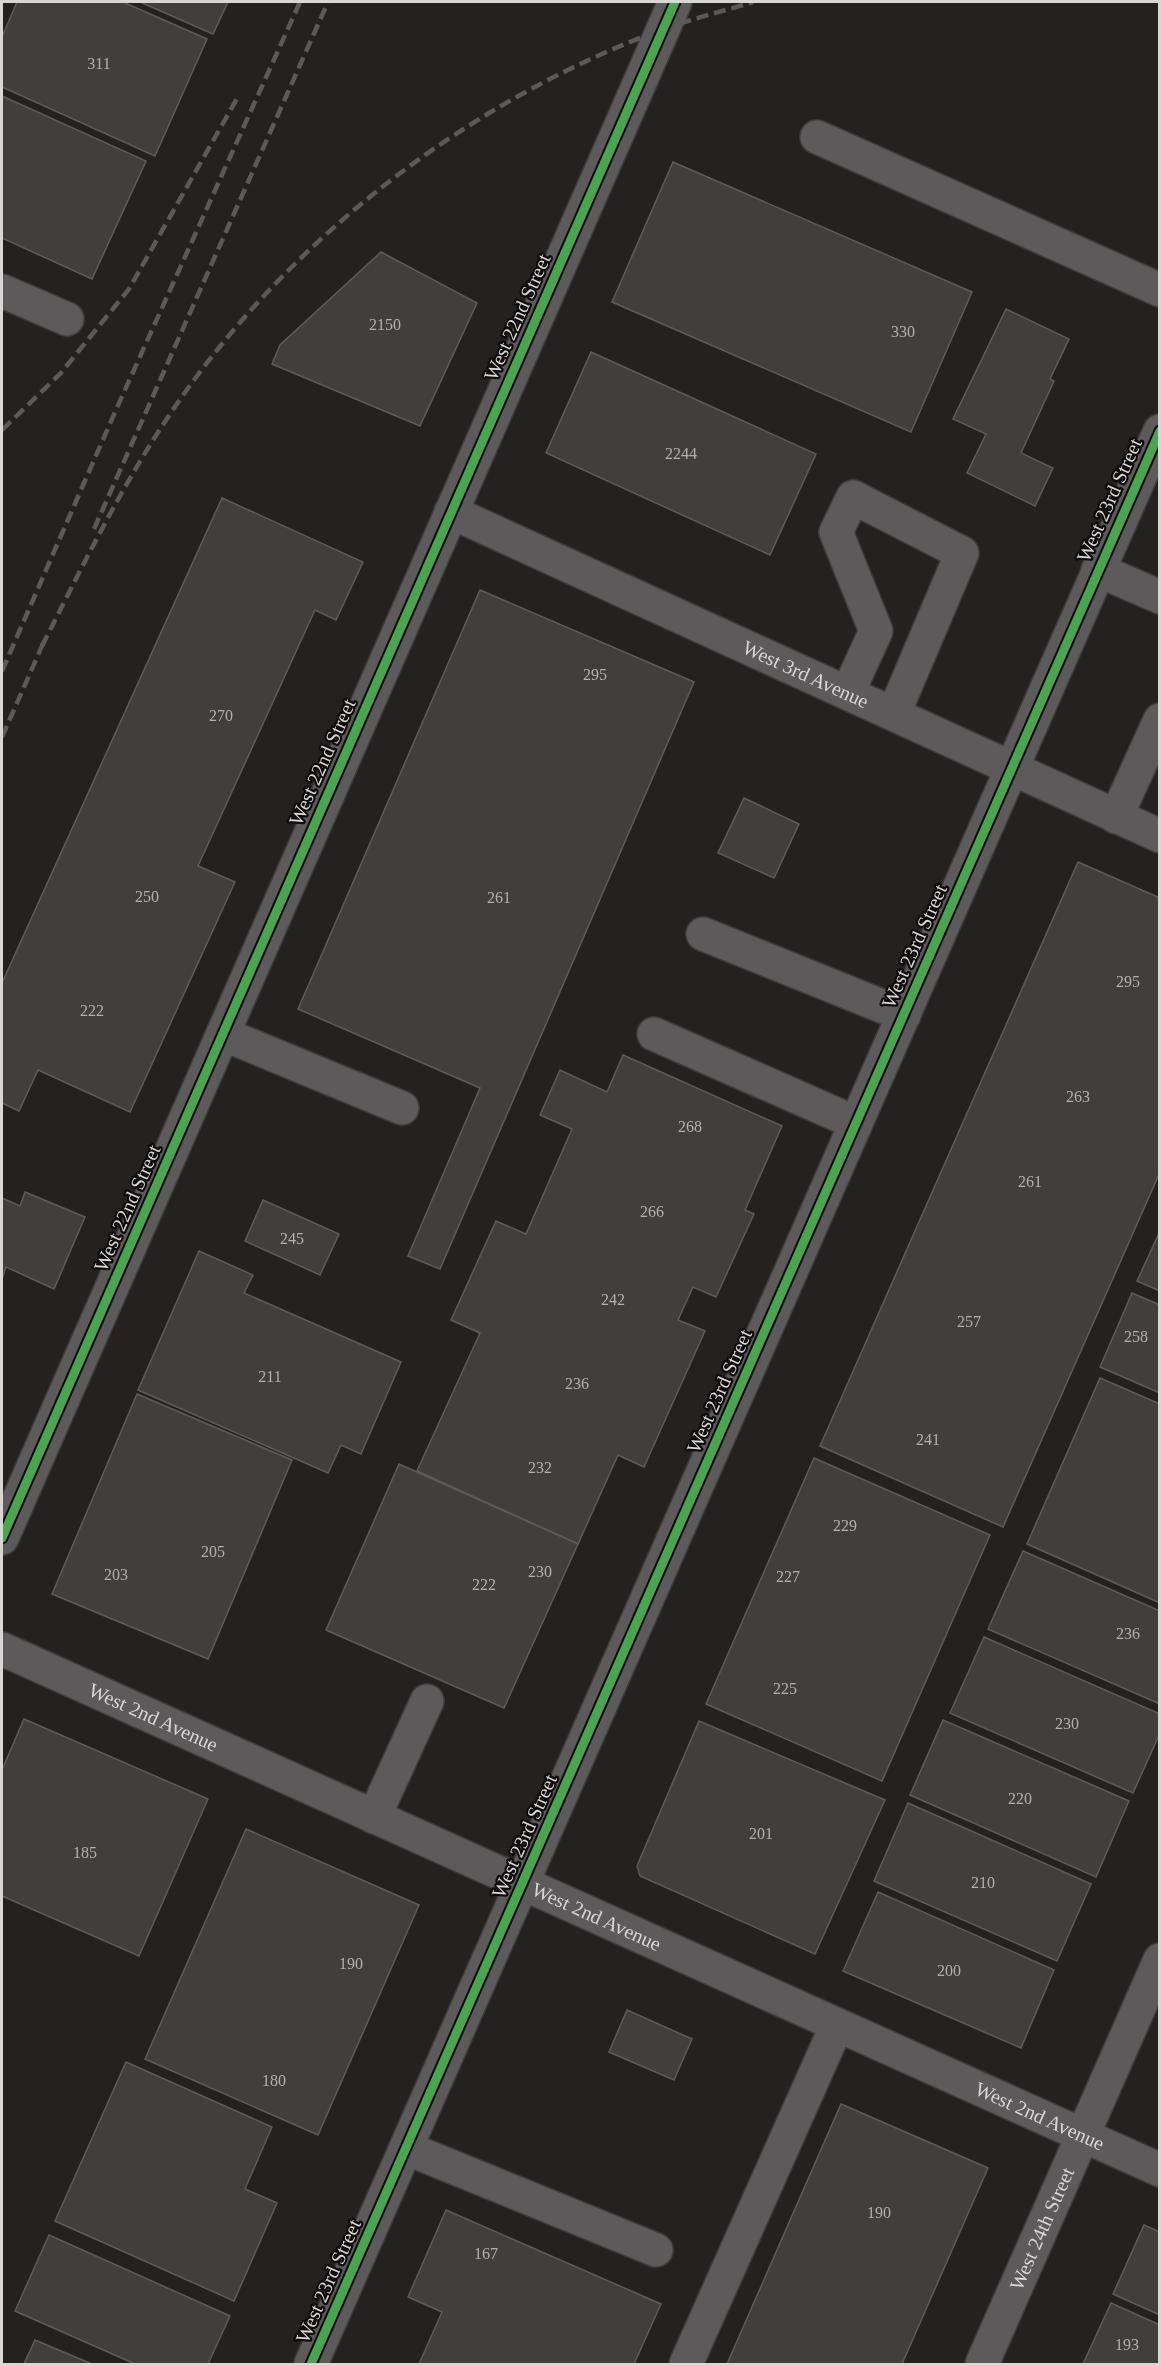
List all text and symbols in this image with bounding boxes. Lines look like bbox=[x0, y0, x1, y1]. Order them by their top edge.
house number: 311 bbox=[87, 55, 111, 72]
street label: West 22nd Street bbox=[479, 250, 555, 384]
house number: 2150 bbox=[369, 316, 401, 333]
house number: 330 bbox=[891, 323, 915, 340]
street label: West 23rd Street bbox=[1072, 434, 1146, 565]
house number: 2244 bbox=[665, 445, 697, 462]
street label: West 3rd Avenue bbox=[739, 636, 872, 712]
house number: 295 bbox=[583, 666, 607, 683]
street label: West 22nd Street bbox=[284, 695, 360, 829]
house number: 270 bbox=[209, 707, 233, 724]
street label: West 23rd Street bbox=[877, 880, 951, 1011]
house number: 250 bbox=[135, 888, 159, 905]
house number: 261 bbox=[487, 889, 511, 906]
house number: 295 bbox=[1116, 973, 1140, 990]
house number: 222 bbox=[80, 1002, 104, 1019]
house number: 263 bbox=[1066, 1088, 1090, 1105]
house number: 268 bbox=[678, 1118, 702, 1135]
street label: West 22nd Street bbox=[89, 1141, 165, 1275]
house number: 261 bbox=[1018, 1173, 1042, 1190]
house number: 266 bbox=[640, 1203, 664, 1220]
house number: 245 bbox=[280, 1230, 304, 1247]
house number: 242 bbox=[601, 1291, 625, 1308]
house number: 257 bbox=[957, 1313, 981, 1330]
street label: West 23rd Street bbox=[682, 1325, 756, 1456]
house number: 258 bbox=[1124, 1328, 1148, 1345]
house number: 211 bbox=[258, 1368, 282, 1385]
house number: 236 bbox=[565, 1375, 589, 1392]
house number: 241 bbox=[916, 1431, 940, 1448]
house number: 232 bbox=[528, 1459, 552, 1476]
house number: 229 bbox=[833, 1517, 857, 1534]
house number: 205 bbox=[201, 1543, 225, 1560]
house number: 230 bbox=[528, 1563, 552, 1580]
house number: 203 bbox=[104, 1566, 128, 1583]
house number: 227 bbox=[776, 1568, 800, 1585]
house number: 222 bbox=[472, 1576, 496, 1593]
house number: 236 bbox=[1116, 1625, 1140, 1642]
street label: West 2nd Avenue bbox=[85, 1679, 221, 1756]
house number: 225 bbox=[773, 1680, 797, 1697]
house number: 230 bbox=[1055, 1715, 1079, 1732]
street label: West 23rd Street bbox=[487, 1770, 561, 1901]
house number: 220 bbox=[1008, 1790, 1032, 1807]
house number: 201 bbox=[749, 1825, 773, 1842]
house number: 185 bbox=[73, 1844, 97, 1861]
house number: 210 bbox=[971, 1874, 995, 1891]
street label: West 2nd Avenue bbox=[529, 1878, 665, 1955]
house number: 190 bbox=[339, 1955, 363, 1972]
house number: 200 bbox=[937, 1962, 961, 1979]
house number: 180 bbox=[262, 2072, 286, 2089]
street label: West 2nd Avenue bbox=[972, 2077, 1108, 2155]
street label: West 24th Street bbox=[1005, 2163, 1078, 2293]
house number: 190 bbox=[867, 2204, 891, 2221]
street label: West 23rd Street bbox=[291, 2215, 365, 2346]
house number: 167 bbox=[474, 2245, 498, 2262]
house number: 193 bbox=[1115, 2336, 1139, 2353]

